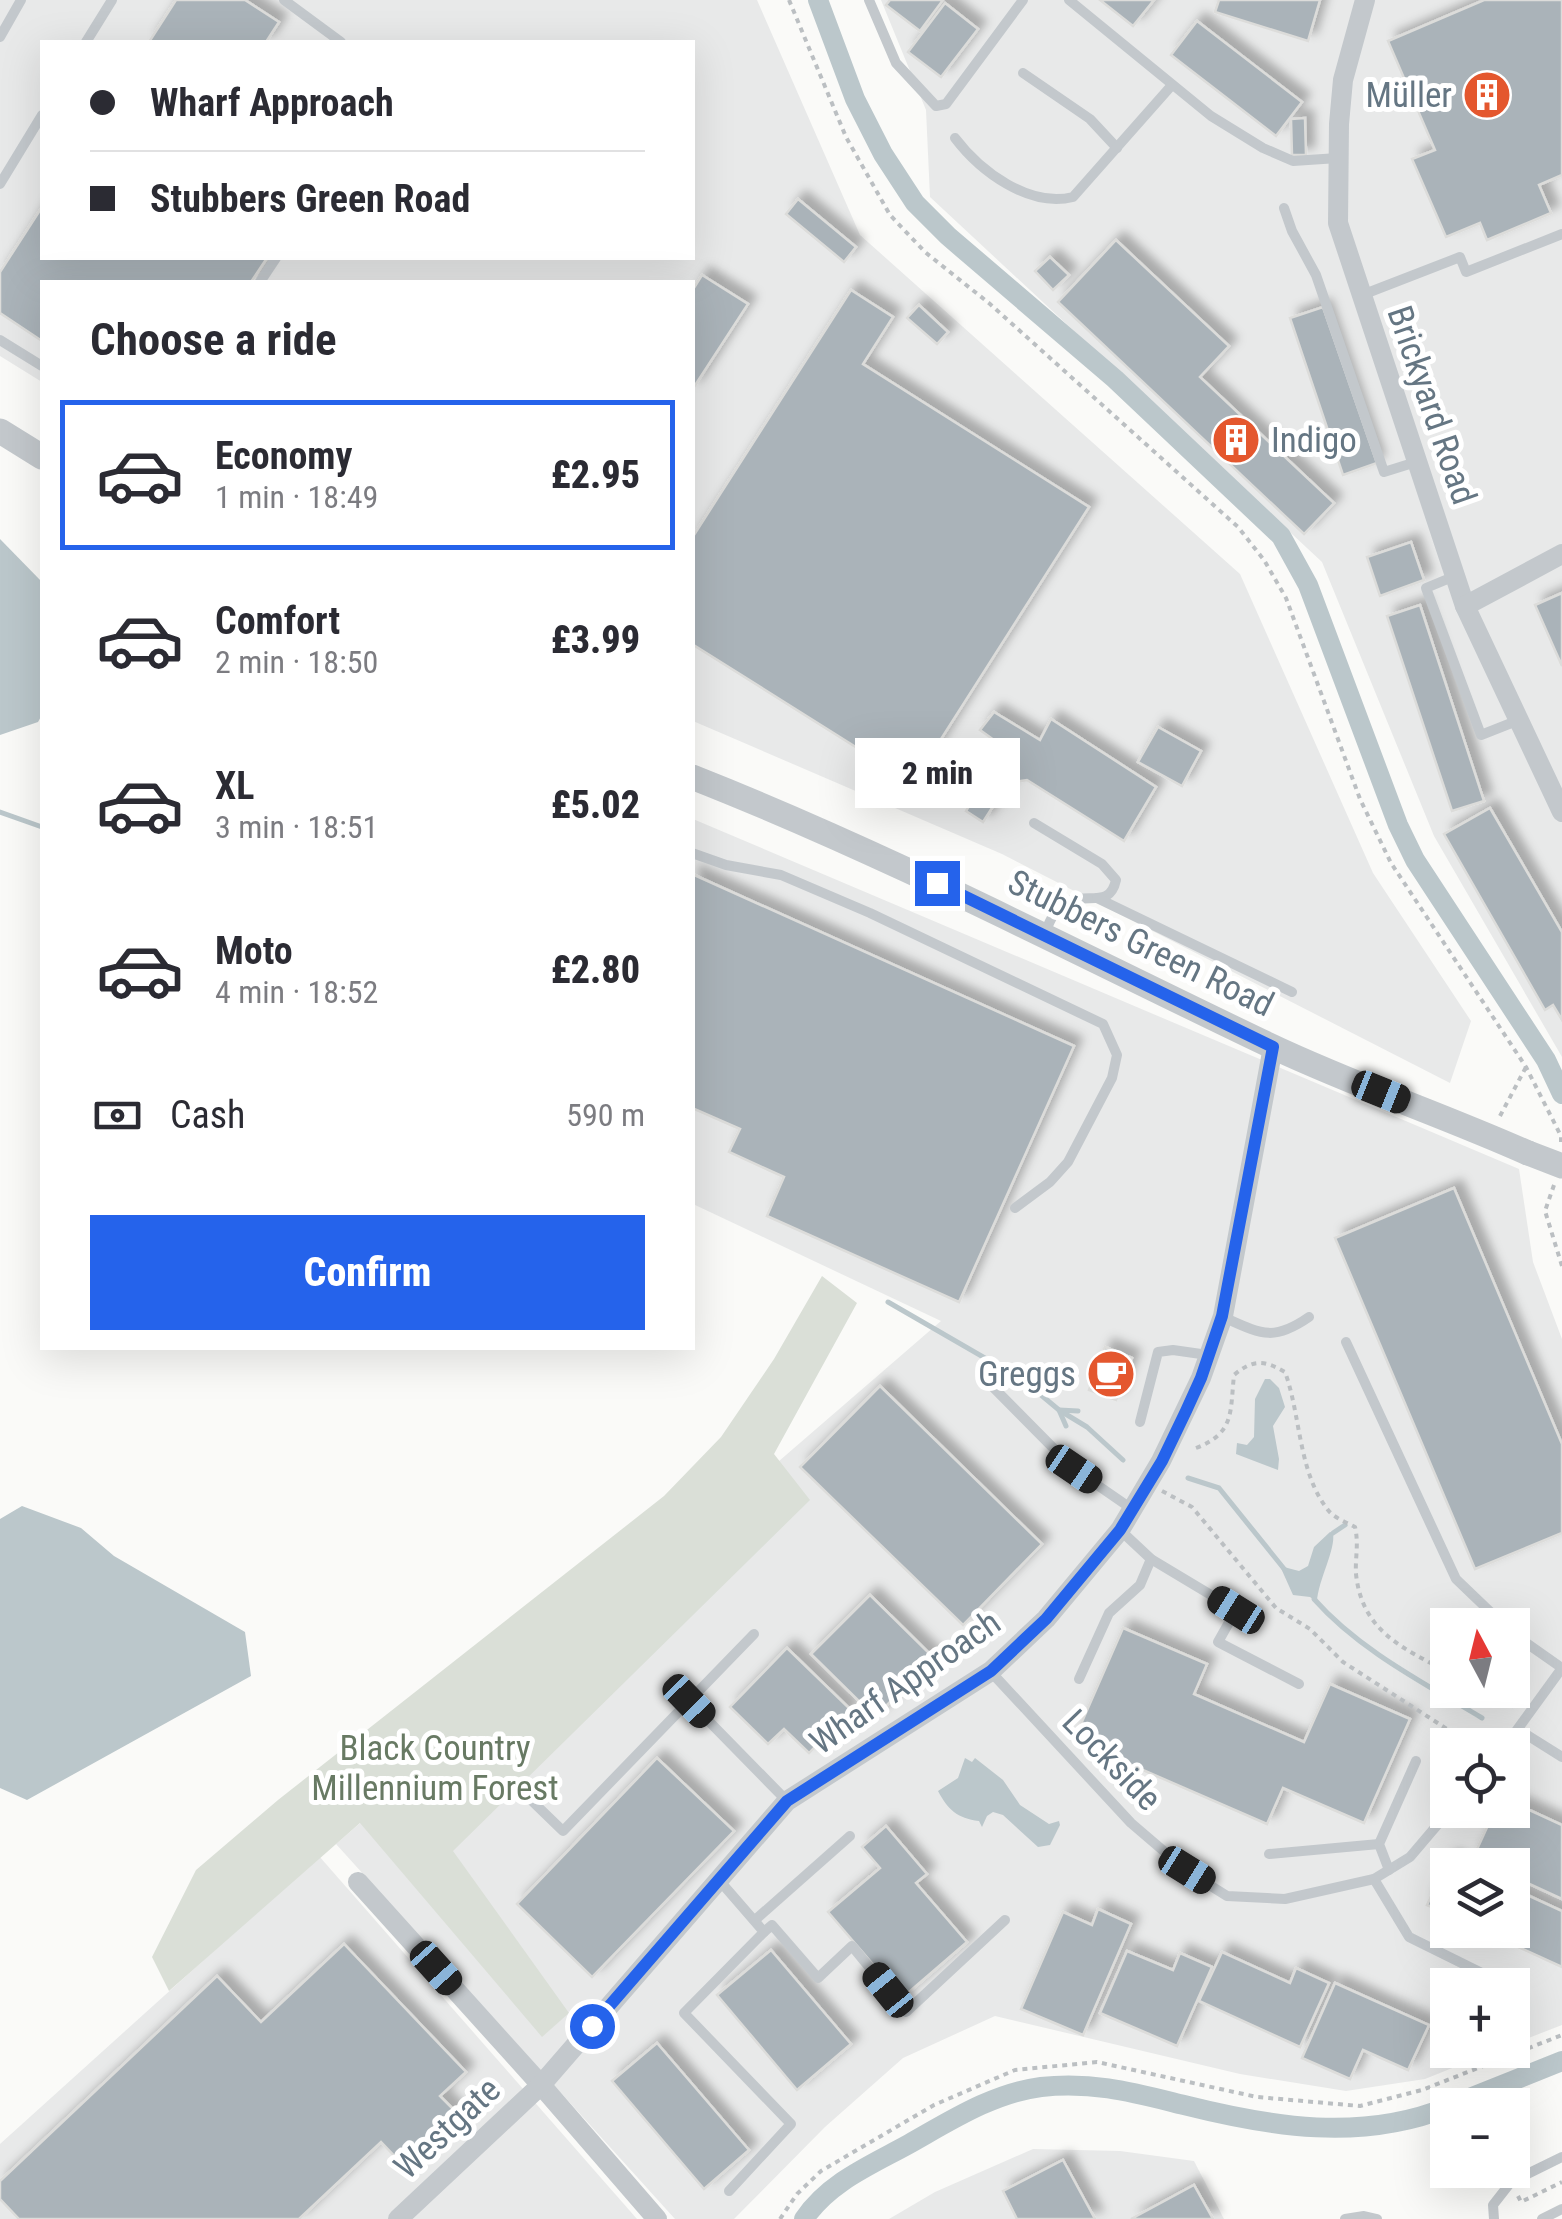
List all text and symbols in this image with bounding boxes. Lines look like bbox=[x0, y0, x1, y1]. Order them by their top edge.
building icon: Müller bbox=[1461, 69, 1513, 121]
place label: Müller bbox=[1366, 75, 1452, 116]
text: Wharf Approach bbox=[150, 81, 394, 125]
text: Stubbers Green Road bbox=[150, 177, 470, 221]
street label: Brickyard Road bbox=[1378, 301, 1485, 510]
text: Choose a ride bbox=[90, 313, 337, 366]
building icon: Indigo bbox=[1210, 414, 1262, 466]
place label: Indigo bbox=[1271, 420, 1357, 461]
icon: car bbox=[95, 430, 185, 520]
text: Economy bbox=[215, 434, 352, 478]
text: £2.95 bbox=[551, 453, 640, 497]
text: 1 min · 18:49 bbox=[215, 478, 378, 516]
icon: car bbox=[95, 595, 185, 685]
text: Comfort bbox=[215, 599, 340, 643]
text: £3.99 bbox=[551, 618, 640, 662]
text: 2 min · 18:50 bbox=[215, 643, 378, 681]
callout: 2 min bbox=[854, 738, 1020, 808]
text: 2 min bbox=[902, 754, 973, 792]
icon: car bbox=[95, 760, 185, 850]
text: XL bbox=[215, 764, 254, 808]
text: £5.02 bbox=[551, 783, 640, 827]
text: 3 min · 18:51 bbox=[215, 808, 378, 846]
route end bbox=[915, 861, 960, 906]
street label: Stubbers Green Road bbox=[1001, 861, 1280, 1025]
icon: car bbox=[95, 925, 185, 1015]
text: Moto bbox=[215, 929, 293, 973]
text: £2.80 bbox=[551, 948, 640, 992]
text: 4 min · 18:52 bbox=[215, 973, 378, 1011]
car bbox=[1348, 1067, 1414, 1117]
icon: cash bbox=[90, 1088, 145, 1143]
text: Cash bbox=[170, 1093, 245, 1137]
text: 590 m bbox=[566, 1096, 645, 1134]
button: Confirm bbox=[90, 1215, 645, 1330]
cafe icon: Greggs bbox=[1085, 1348, 1137, 1400]
place label: Greggs bbox=[978, 1354, 1076, 1395]
car bbox=[1041, 1440, 1107, 1498]
car bbox=[1203, 1581, 1269, 1639]
street label: Wharf Approach bbox=[802, 1602, 1008, 1763]
north arrow bbox=[1430, 1608, 1530, 1708]
map controls bbox=[1430, 1608, 1530, 2188]
car bbox=[657, 1669, 721, 1733]
street label: Lockside bbox=[1054, 1702, 1169, 1819]
park label: Black Country Millennium Forest bbox=[311, 1728, 559, 1809]
button: locate bbox=[1430, 1728, 1530, 1828]
car bbox=[1154, 1841, 1220, 1899]
button: layers bbox=[1430, 1848, 1530, 1948]
car bbox=[405, 1936, 467, 2000]
car bbox=[857, 1957, 919, 2023]
button: + bbox=[1430, 1968, 1530, 2068]
route start bbox=[570, 2004, 615, 2049]
street label: Westgate bbox=[386, 2069, 509, 2188]
button: − bbox=[1430, 2088, 1530, 2188]

